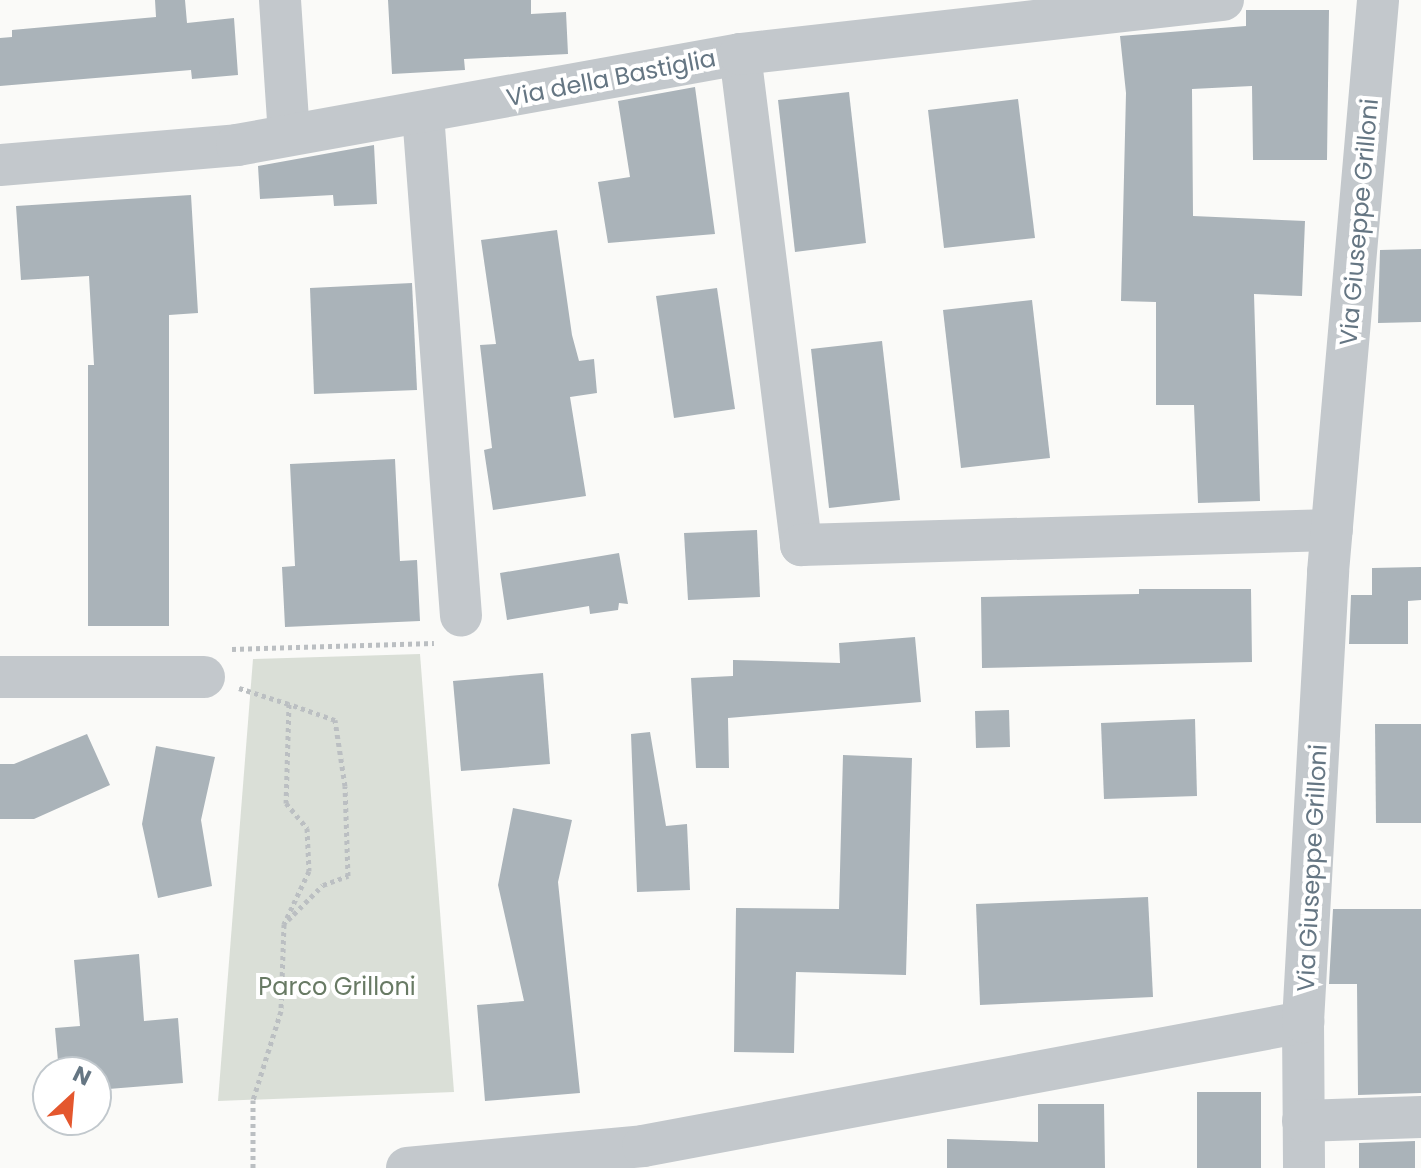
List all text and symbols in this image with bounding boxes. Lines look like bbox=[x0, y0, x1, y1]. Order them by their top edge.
street label: Via della Bastiglia bbox=[504, 44, 718, 112]
street label: Via Giuseppe Grilloni bbox=[1334, 97, 1384, 347]
street label: Via Giuseppe Grilloni bbox=[1291, 744, 1333, 992]
park label: Parco Grilloni bbox=[258, 973, 416, 1001]
north arrow bbox=[32, 1056, 112, 1136]
text: N bbox=[68, 1058, 96, 1093]

